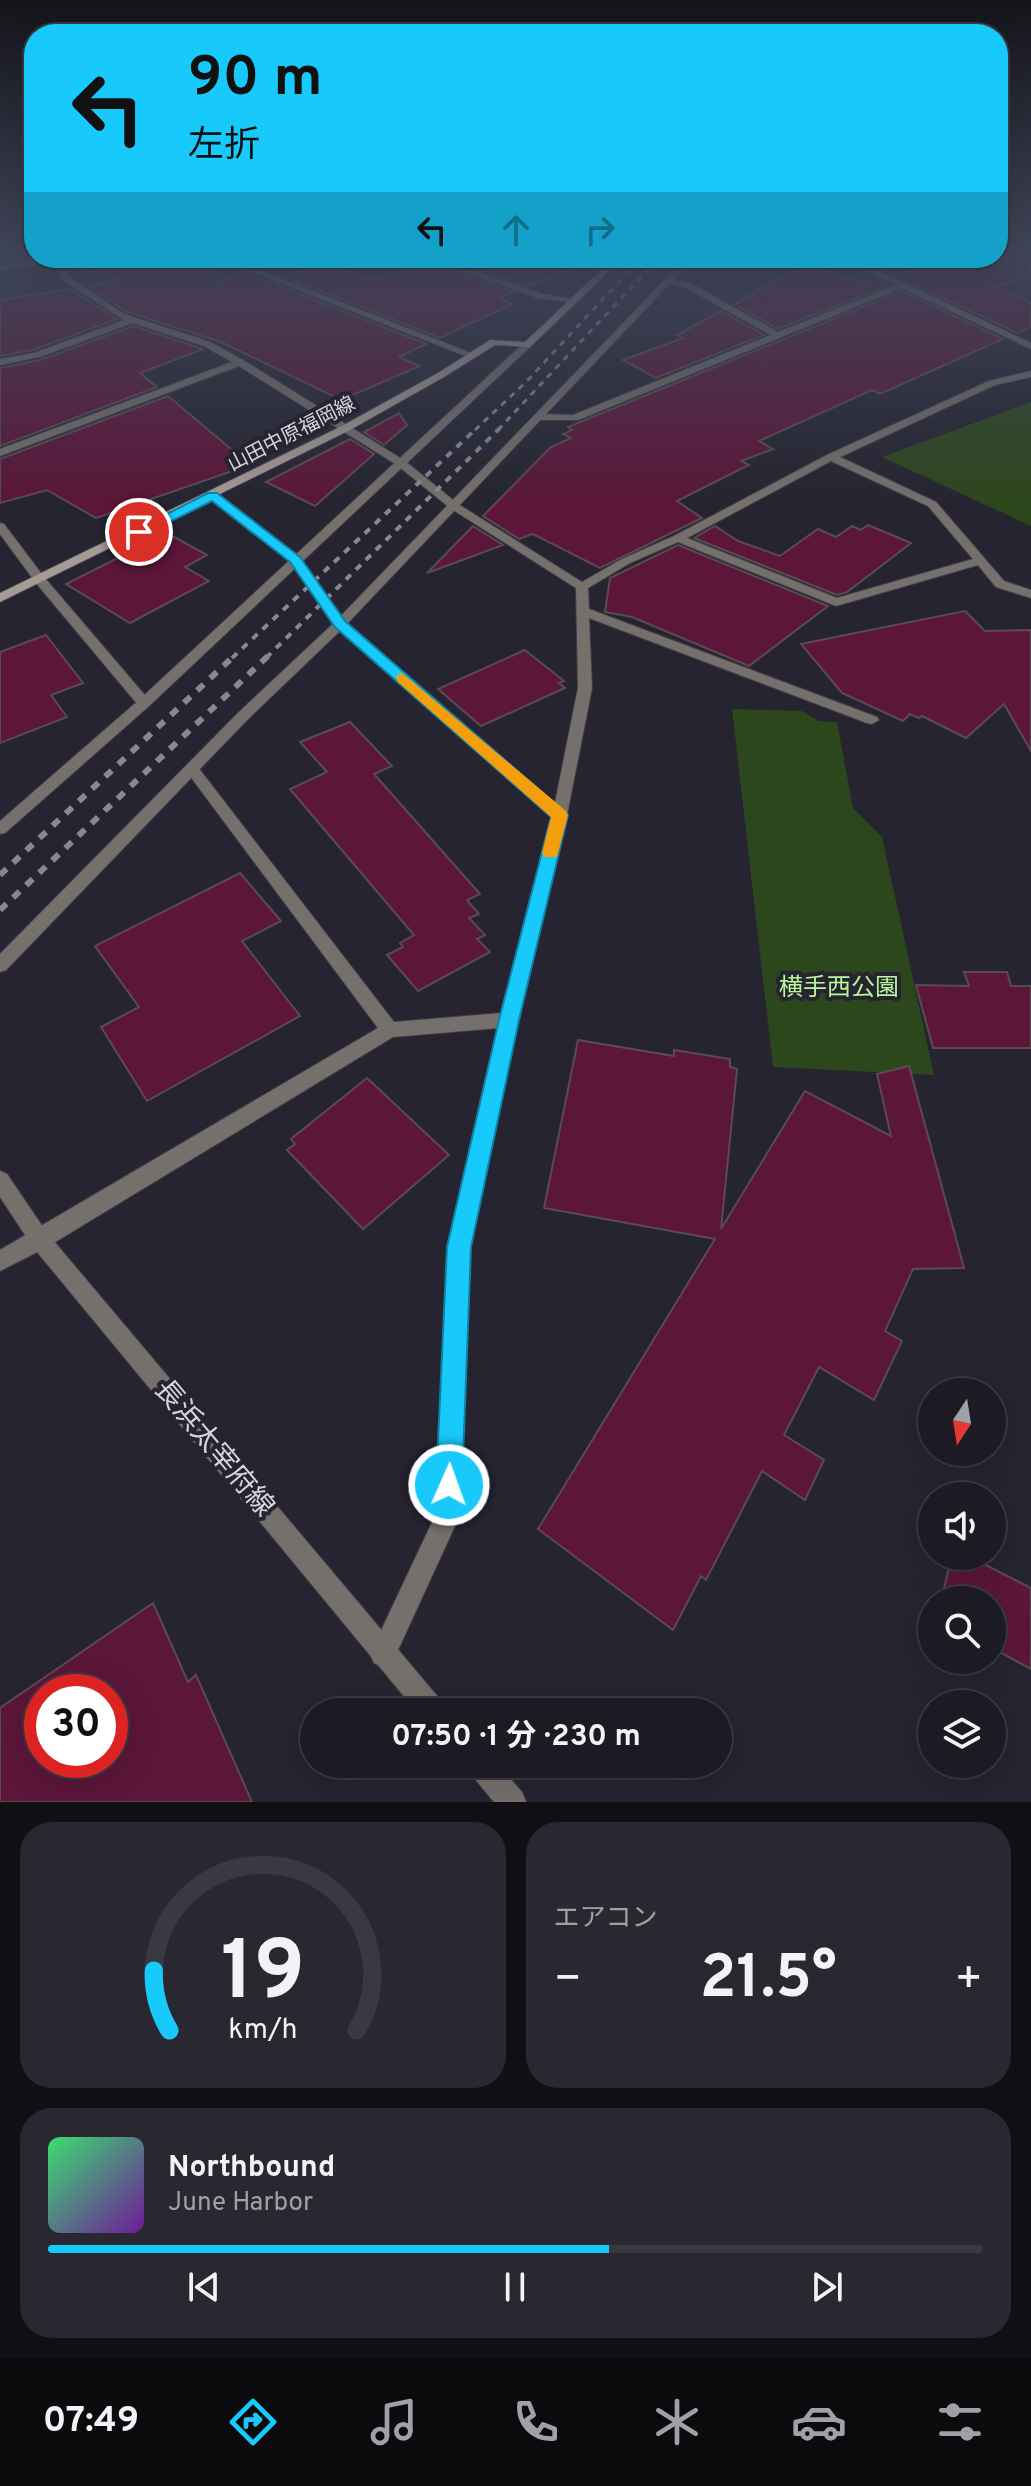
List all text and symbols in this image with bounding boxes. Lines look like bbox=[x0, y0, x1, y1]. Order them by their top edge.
text: 90 m bbox=[188, 45, 323, 115]
icon: left bbox=[56, 56, 160, 160]
text: 左折 bbox=[188, 124, 260, 170]
icon: left bbox=[410, 208, 454, 252]
icon: ahead bbox=[494, 208, 538, 252]
icon: right bbox=[578, 208, 622, 252]
street label: 山田中原福岡線 bbox=[224, 392, 360, 478]
pin bbox=[105, 498, 173, 566]
icon: arrive bbox=[117, 510, 161, 554]
park label: 横手西公園 bbox=[779, 974, 899, 1004]
street label: 長浜太宰府線 bbox=[145, 1373, 281, 1525]
north arrow bbox=[918, 1378, 1006, 1466]
map controls bbox=[918, 1378, 1006, 1778]
position arrow bbox=[407, 1443, 491, 1527]
button: sound bbox=[918, 1482, 1006, 1570]
button: search bbox=[918, 1586, 1006, 1674]
speed limit sign: 30 bbox=[24, 1674, 128, 1778]
button: layers bbox=[918, 1690, 1006, 1778]
text: 07:50 · 1 分 · 230 m bbox=[391, 1719, 641, 1756]
text: エアコン bbox=[554, 1903, 658, 1936]
text: 19 bbox=[221, 1924, 305, 2029]
text: 21.5° bbox=[700, 1943, 837, 2019]
text: − bbox=[554, 1953, 582, 2009]
text: + bbox=[955, 1953, 983, 2009]
text: km/h bbox=[228, 2013, 297, 2049]
text: Northbound bbox=[168, 2150, 335, 2187]
text: June Harbor bbox=[168, 2187, 313, 2220]
icon: previous bbox=[182, 2265, 226, 2309]
icon: pause bbox=[493, 2265, 537, 2309]
icon: next bbox=[805, 2265, 849, 2309]
icon: directions bbox=[225, 2394, 281, 2450]
icon: music bbox=[366, 2394, 422, 2450]
icon: phone bbox=[508, 2394, 564, 2450]
icon: climate bbox=[649, 2394, 705, 2450]
icon: car bbox=[791, 2394, 847, 2450]
icon: filters bbox=[932, 2394, 988, 2450]
text: 07:49 bbox=[43, 2399, 139, 2445]

